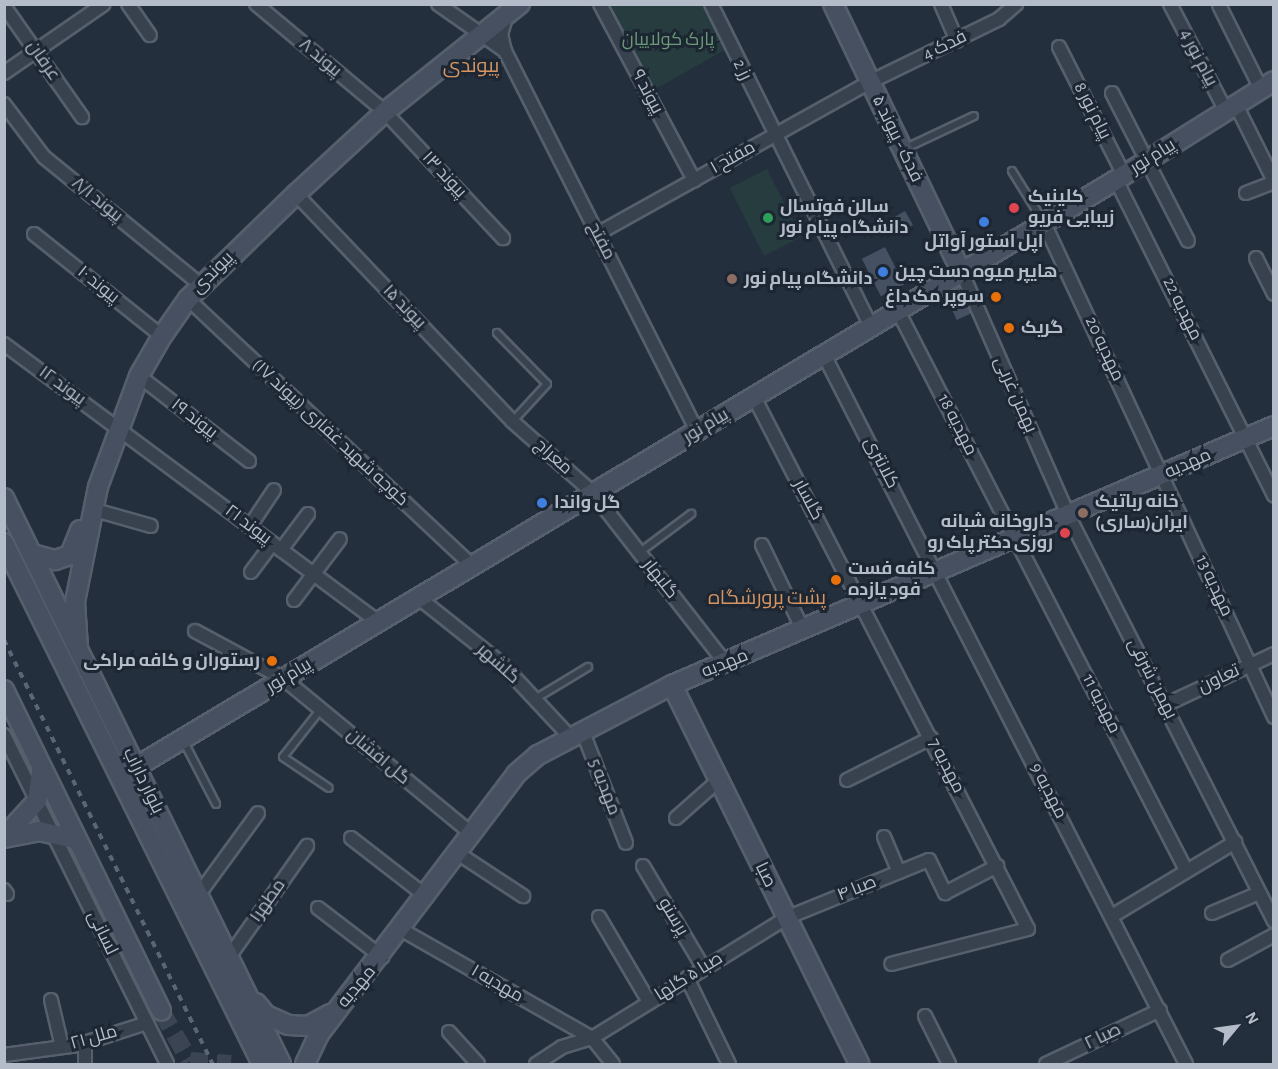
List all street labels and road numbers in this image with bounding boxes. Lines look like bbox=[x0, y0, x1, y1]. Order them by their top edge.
street label: فدک 4 bbox=[919, 26, 971, 66]
street label: پیام نور 4 bbox=[1174, 26, 1222, 90]
street label: پیوند ۸ bbox=[294, 34, 346, 82]
street label: عرفان bbox=[21, 37, 65, 85]
street label: رز 2 bbox=[728, 56, 756, 84]
street label: پیوند ۹ bbox=[626, 66, 668, 118]
street label: پیام نور 8 bbox=[1069, 79, 1115, 143]
street label: فدک - پیوند ۵ bbox=[867, 92, 927, 186]
street label: پیام نور bbox=[1126, 135, 1180, 179]
street label: مفتح ۱ bbox=[707, 137, 759, 179]
street label: پیوند ۱۳ bbox=[417, 147, 471, 203]
street label: پیوند ۸/۱ bbox=[67, 173, 127, 227]
street label: مفتح bbox=[582, 218, 620, 264]
street label: پیوندی bbox=[187, 247, 239, 299]
street label: پیوند ۱۰ bbox=[73, 262, 123, 308]
street label: مهدیه 22 bbox=[1157, 274, 1207, 344]
street label: پیوند ۱۵ bbox=[378, 280, 430, 334]
street label: مهدیه 20 bbox=[1080, 313, 1128, 385]
street label: بهمن غربی bbox=[989, 354, 1041, 436]
street label: کوچه شهید غفاری (پیوند ۱۷) bbox=[247, 355, 413, 511]
street label: پیوند ۱۲ bbox=[34, 362, 90, 410]
street label: مهدیه 18 bbox=[932, 391, 982, 459]
street label: پیوند ۱۹ bbox=[167, 394, 221, 444]
street label: پیام نور bbox=[679, 404, 733, 448]
street label: معراج bbox=[530, 434, 576, 480]
street label: کلانتری bbox=[859, 434, 903, 492]
street label: مهدیه bbox=[1162, 444, 1214, 484]
street label: گلسار bbox=[788, 476, 828, 524]
street label: پیوند ۲۱ bbox=[220, 500, 276, 550]
street label: مهدیه 13 bbox=[1191, 552, 1237, 620]
street label: گلبهار bbox=[638, 555, 682, 603]
street label: بهمن شرقی bbox=[1122, 635, 1182, 723]
street label: گلشهر bbox=[472, 639, 524, 689]
street label: مهدیه bbox=[699, 645, 751, 683]
street label: پیام نور bbox=[262, 654, 316, 698]
street label: تعاون bbox=[1195, 660, 1243, 698]
street label: مهدیه 11 bbox=[1077, 671, 1125, 737]
street label: گل افشان bbox=[342, 724, 414, 790]
street label: مهدیه 7 bbox=[923, 735, 969, 797]
street label: بلوار داراب bbox=[118, 745, 168, 817]
street label: مهدیه 5 bbox=[583, 756, 625, 818]
street label: مهدیه 9 bbox=[1025, 759, 1071, 823]
street label: صبا bbox=[750, 859, 780, 891]
street label: صبا ۴ bbox=[834, 871, 880, 907]
street label: مطهر۱ bbox=[245, 875, 291, 927]
street label: پرستو bbox=[653, 894, 693, 940]
street label: لسانی bbox=[82, 907, 122, 959]
street label: صبا ۵ گلها bbox=[651, 948, 727, 1006]
street label: مهدیه ۱ bbox=[467, 960, 527, 1008]
street label: مهدیه bbox=[333, 962, 381, 1012]
street label: صبا ۲ bbox=[1081, 1019, 1125, 1055]
street label: ملل ۲۱ bbox=[68, 1021, 120, 1055]

